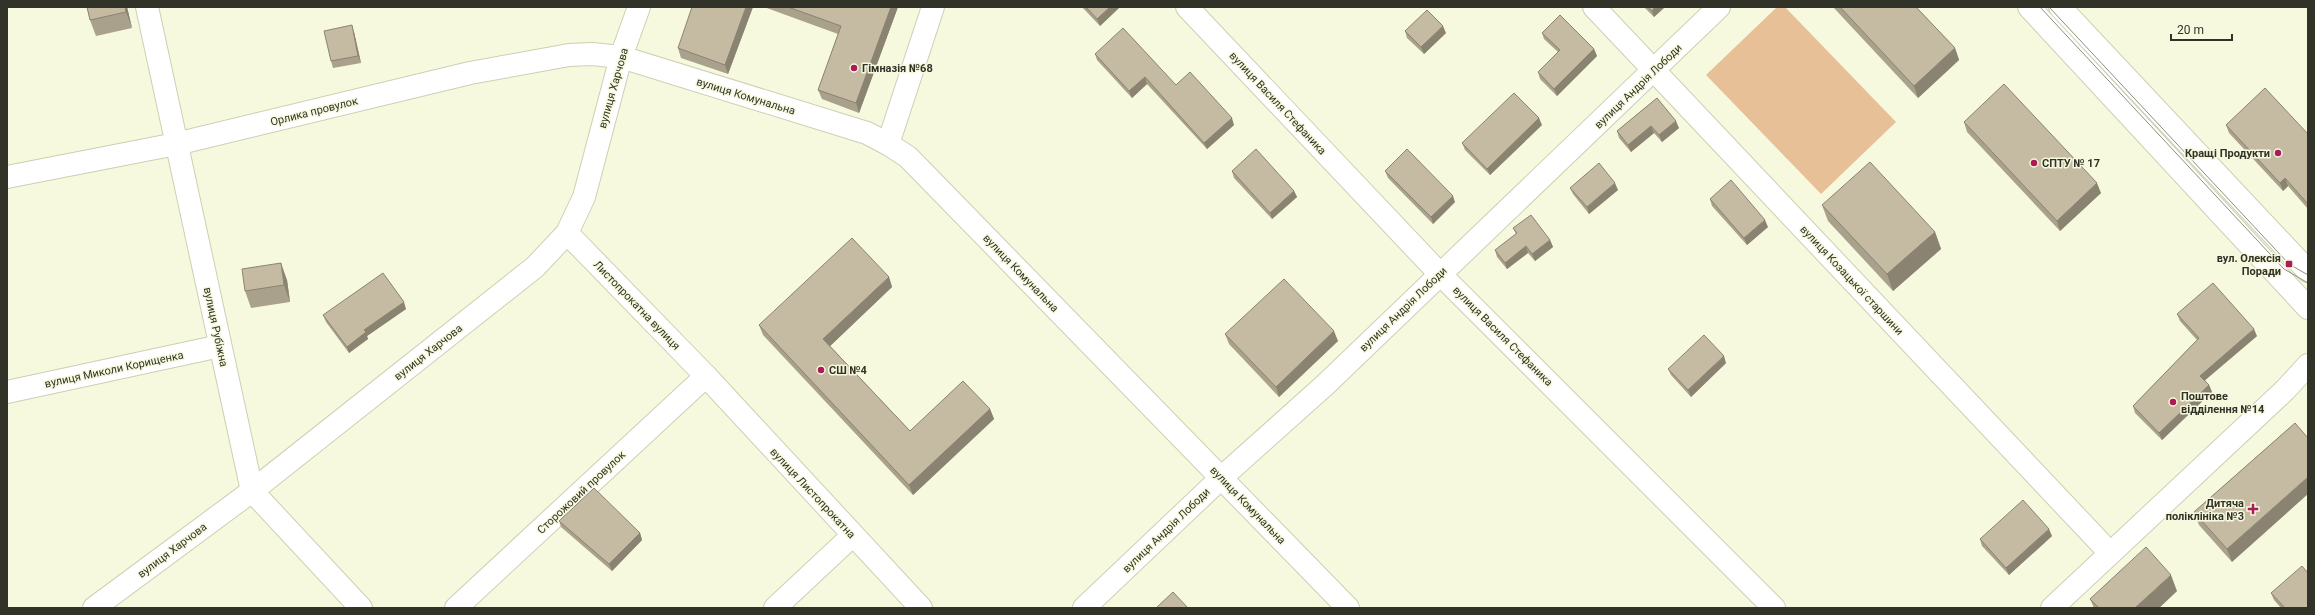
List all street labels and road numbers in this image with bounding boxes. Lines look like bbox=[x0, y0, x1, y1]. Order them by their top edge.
street label: вулиця Андрія Лободи bbox=[1592, 41, 1685, 131]
street label: вулиця Харчова bbox=[596, 47, 631, 130]
street label: вулиця Василя Стефаника bbox=[1227, 49, 1329, 157]
street label: вулиця Комунальна bbox=[695, 75, 797, 118]
street label: Орлика провулок bbox=[269, 94, 359, 129]
street label: вулиця Козацької старшини bbox=[1797, 223, 1906, 338]
street label: вулиця Комунальна bbox=[980, 232, 1061, 315]
street label: Листопрокатна вулиця bbox=[591, 258, 683, 353]
street label: вулиця Андрія Лободи bbox=[1357, 264, 1450, 354]
street label: вулиця Василя Стефаника bbox=[1450, 284, 1555, 389]
street label: вулиця Рубіжна bbox=[201, 286, 230, 368]
street label: вулиця Харчова bbox=[392, 322, 465, 383]
street label: вулиця Миколи Корищенка bbox=[43, 348, 185, 391]
street label: вулиця Листопрокатна bbox=[767, 445, 858, 541]
street label: Сторожовий провулок bbox=[535, 448, 628, 537]
street label: вулиця Комунальна bbox=[1207, 464, 1288, 547]
street label: вулиця Андрія Лободи bbox=[1120, 485, 1213, 575]
street label: вулиця Харчова bbox=[135, 520, 209, 581]

